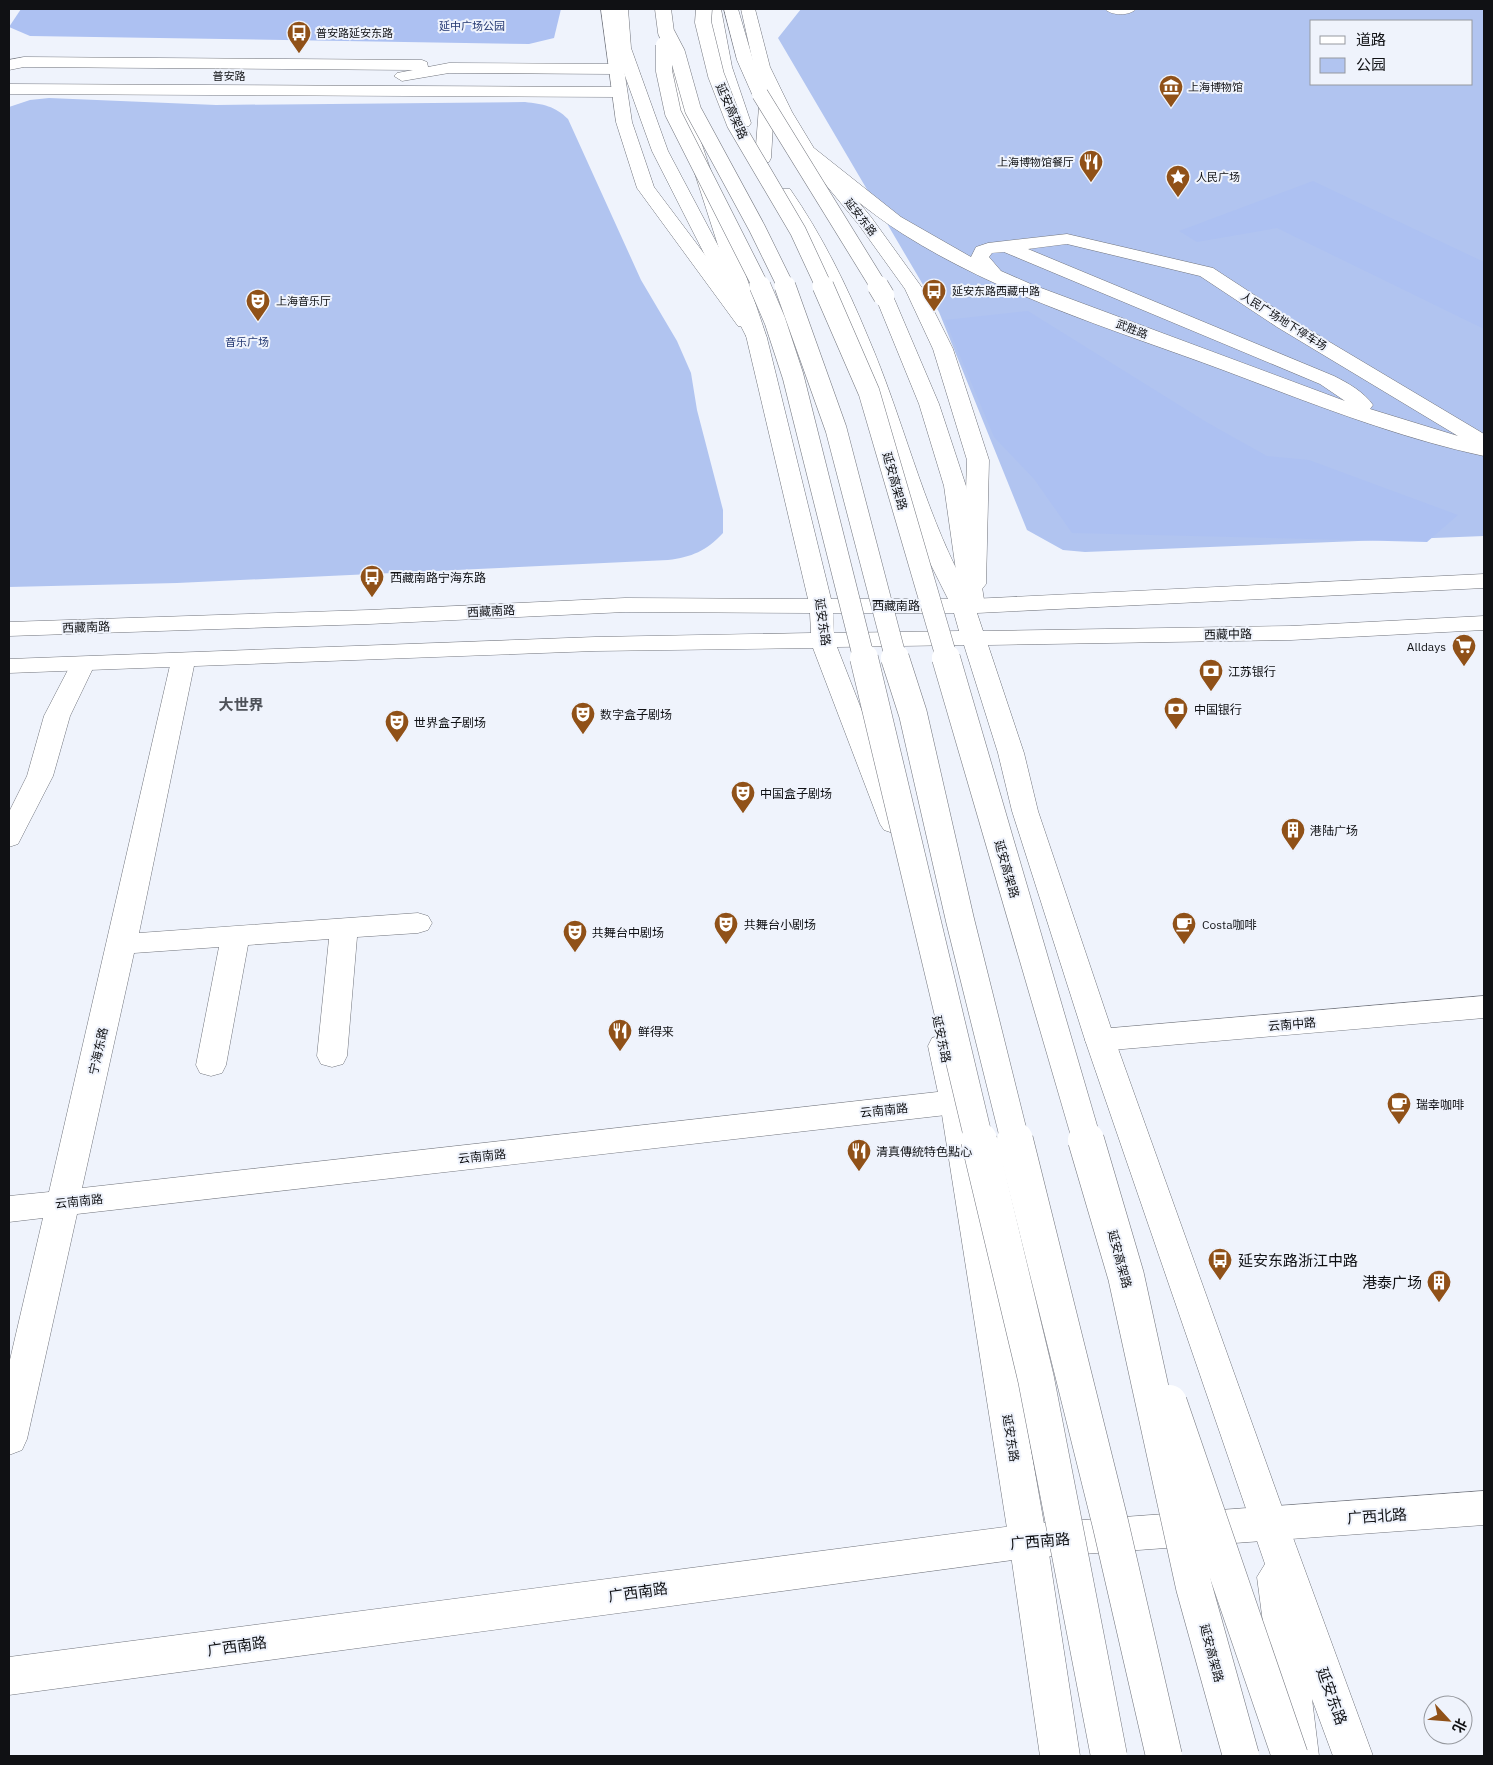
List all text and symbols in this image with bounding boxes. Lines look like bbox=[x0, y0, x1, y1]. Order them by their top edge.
park label: 延中广场公园 bbox=[439, 19, 505, 33]
bus stop icon: 普安路延安东路 bbox=[286, 20, 312, 54]
legend bbox=[1310, 20, 1473, 85]
place label: 普安路延安东路 bbox=[316, 26, 393, 40]
text: 道路 bbox=[1356, 30, 1386, 49]
text: 公园 bbox=[1356, 55, 1386, 74]
street label: 普安路 bbox=[213, 69, 246, 83]
museum icon: 上海博物馆 bbox=[1158, 74, 1184, 108]
place label: 上海博物馆 bbox=[1188, 80, 1243, 94]
street label: 延安高架路 bbox=[713, 81, 751, 141]
restaurant icon: 上海博物馆餐厅 bbox=[1078, 149, 1104, 183]
place label: 上海博物馆餐厅 bbox=[997, 155, 1074, 169]
place icon: 人民广场 bbox=[1165, 164, 1191, 198]
place label: 人民广场 bbox=[1196, 170, 1240, 184]
street label: 延安东路 bbox=[842, 195, 880, 239]
bus stop icon: 延安东路西藏中路 bbox=[921, 278, 947, 312]
place label: 延安东路西藏中路 bbox=[952, 284, 1040, 298]
theatre icon: 上海音乐厅 bbox=[245, 288, 271, 322]
street label: 人民广场地下停车场 bbox=[1238, 289, 1330, 353]
place label: 上海音乐厅 bbox=[276, 294, 331, 308]
street label: 武胜路 bbox=[1114, 317, 1150, 341]
park label: 音乐广场 bbox=[225, 335, 269, 349]
street label: 延安高架路 bbox=[880, 450, 910, 512]
bus stop icon: 西藏南路宁海东路 bbox=[359, 564, 385, 598]
place label: 西藏南路宁海东路 bbox=[390, 570, 486, 585]
street label: 延安东路 bbox=[812, 597, 834, 647]
street label: 西藏南路 bbox=[872, 598, 920, 613]
street label: 西藏南路 bbox=[467, 602, 515, 620]
street label: 西藏南路 bbox=[62, 619, 110, 635]
street label: 西藏中路 bbox=[1204, 626, 1252, 642]
supermarket icon: Alldays bbox=[1451, 633, 1477, 667]
place label: Alldays bbox=[1407, 639, 1446, 654]
bank icon: 江苏银行 bbox=[1198, 658, 1224, 692]
place label: 江苏银行 bbox=[1228, 664, 1276, 679]
district label: 大世界 bbox=[218, 695, 264, 714]
bank icon: 中国银行 bbox=[1163, 696, 1189, 730]
theatre icon: 数字盒子剧场 bbox=[570, 701, 596, 735]
place label: 中国银行 bbox=[1194, 702, 1242, 717]
place label: 数字盒子剧场 bbox=[600, 707, 672, 722]
theatre icon: 世界盒子剧场 bbox=[384, 709, 410, 743]
place label: 世界盒子剧场 bbox=[414, 715, 486, 730]
theatre icon: 中国盒子剧场 bbox=[730, 780, 756, 814]
place label: 中国盒子剧场 bbox=[760, 786, 832, 801]
building icon: 港陆广场 bbox=[1280, 817, 1306, 851]
place label: 港陆广场 bbox=[1310, 823, 1358, 838]
street label: 延安高架路 bbox=[992, 838, 1022, 900]
theatre icon: 共舞台小剧场 bbox=[713, 911, 739, 945]
cafe icon: Costa咖啡 bbox=[1171, 911, 1197, 945]
place label: 共舞台小剧场 bbox=[744, 917, 816, 932]
place label: Costa咖啡 bbox=[1202, 917, 1257, 932]
theatre icon: 共舞台中剧场 bbox=[562, 919, 588, 953]
place label: 共舞台中剧场 bbox=[592, 925, 664, 940]
street label: 延安东路 bbox=[930, 1014, 954, 1064]
street label: 云南中路 bbox=[1267, 1014, 1317, 1034]
restaurant icon: 鲜得来 bbox=[607, 1018, 633, 1052]
place label: 鲜得来 bbox=[638, 1024, 674, 1039]
street label: 宁海东路 bbox=[85, 1026, 111, 1076]
cafe icon: 瑞幸咖啡 bbox=[1386, 1091, 1412, 1125]
place label: 瑞幸咖啡 bbox=[1416, 1097, 1464, 1112]
street label: 云南南路 bbox=[859, 1100, 909, 1120]
restaurant icon: 清真傳統特色點心 bbox=[846, 1138, 872, 1172]
place label: 清真傳統特色點心 bbox=[876, 1144, 972, 1159]
street label: 云南南路 bbox=[457, 1146, 507, 1166]
street label: 云南南路 bbox=[54, 1191, 104, 1211]
street label: 延安高架路 bbox=[1105, 1228, 1135, 1290]
bus stop icon: 延安东路浙江中路 bbox=[1207, 1247, 1233, 1281]
place label: 延安东路浙江中路 bbox=[1238, 1251, 1358, 1270]
building icon: 港泰广场 bbox=[1426, 1269, 1452, 1303]
place label: 港泰广场 bbox=[1362, 1273, 1422, 1292]
street label: 延安东路 bbox=[1000, 1413, 1022, 1463]
street label: 广西北路 bbox=[1346, 1504, 1408, 1528]
street label: 广西南路 bbox=[1009, 1529, 1071, 1553]
street label: 广西南路 bbox=[607, 1578, 669, 1606]
street label: 延安高架路 bbox=[1197, 1622, 1227, 1684]
street label: 广西南路 bbox=[206, 1632, 268, 1660]
street label: 延安东路 bbox=[1313, 1665, 1351, 1727]
north arrow bbox=[1423, 1695, 1473, 1745]
text: 北 bbox=[1449, 1715, 1471, 1736]

